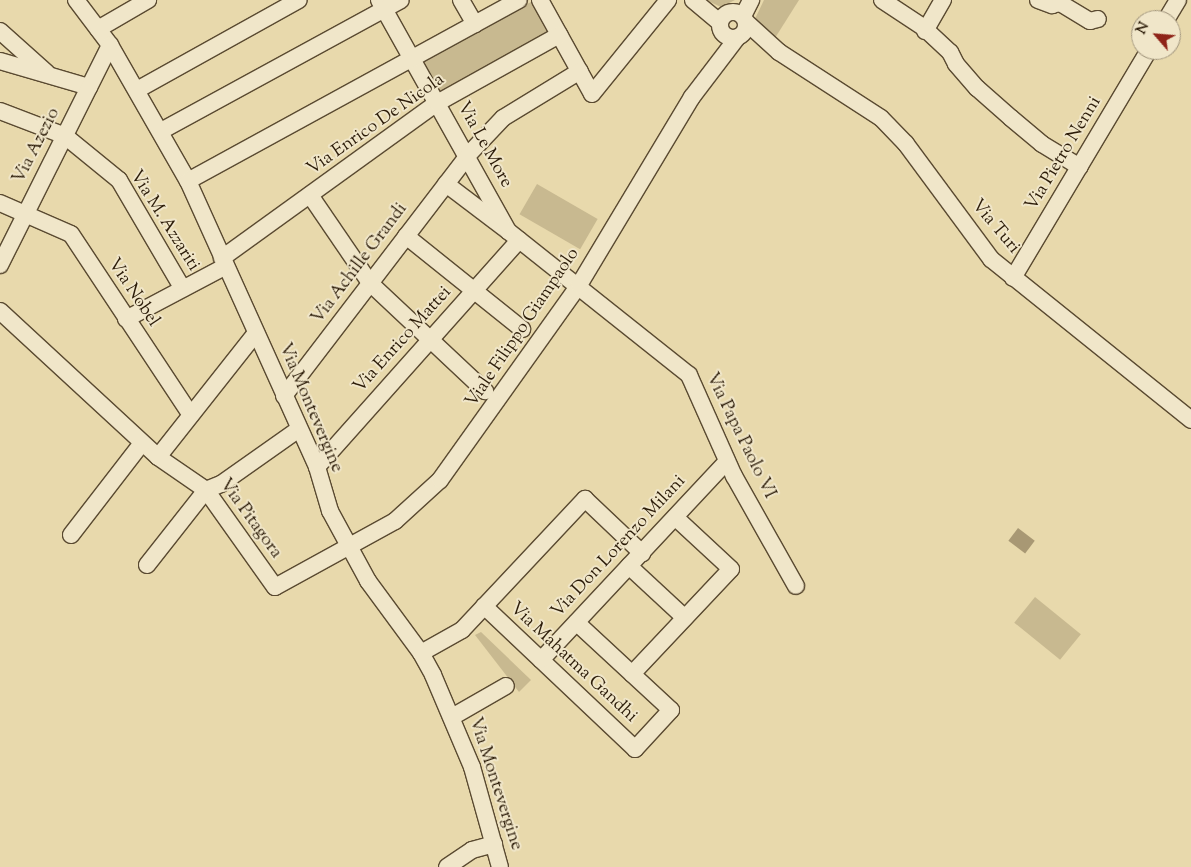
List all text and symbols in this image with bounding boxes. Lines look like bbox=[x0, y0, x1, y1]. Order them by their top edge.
north arrow bbox=[1131, 10, 1181, 60]
text: N bbox=[1132, 19, 1155, 38]
street label: Via Enrico De Nicola bbox=[303, 70, 449, 180]
street label: Via Pietro Nenni bbox=[1021, 93, 1107, 215]
street label: Via Le More bbox=[452, 98, 516, 192]
street label: Via Azezio bbox=[9, 104, 65, 188]
street label: Via M. Azzariti bbox=[124, 167, 204, 275]
street label: Via Turi bbox=[966, 196, 1024, 258]
street label: Via Achille Grandi bbox=[308, 199, 412, 329]
street label: Viale Filippo Giampaolo bbox=[462, 244, 584, 412]
street label: Via Nobel bbox=[102, 255, 164, 331]
street label: Via Enrico Mattei bbox=[349, 282, 457, 398]
street label: Via Montevergine bbox=[273, 340, 347, 476]
street label: Via Papa Paolo VI bbox=[700, 369, 780, 503]
street label: Via Don Lorenzo Milani bbox=[547, 471, 691, 623]
street label: Via Pitagora bbox=[214, 475, 286, 563]
street label: Via Mahatma Gandhi bbox=[505, 598, 641, 728]
street label: Via Montevergine bbox=[463, 715, 527, 853]

